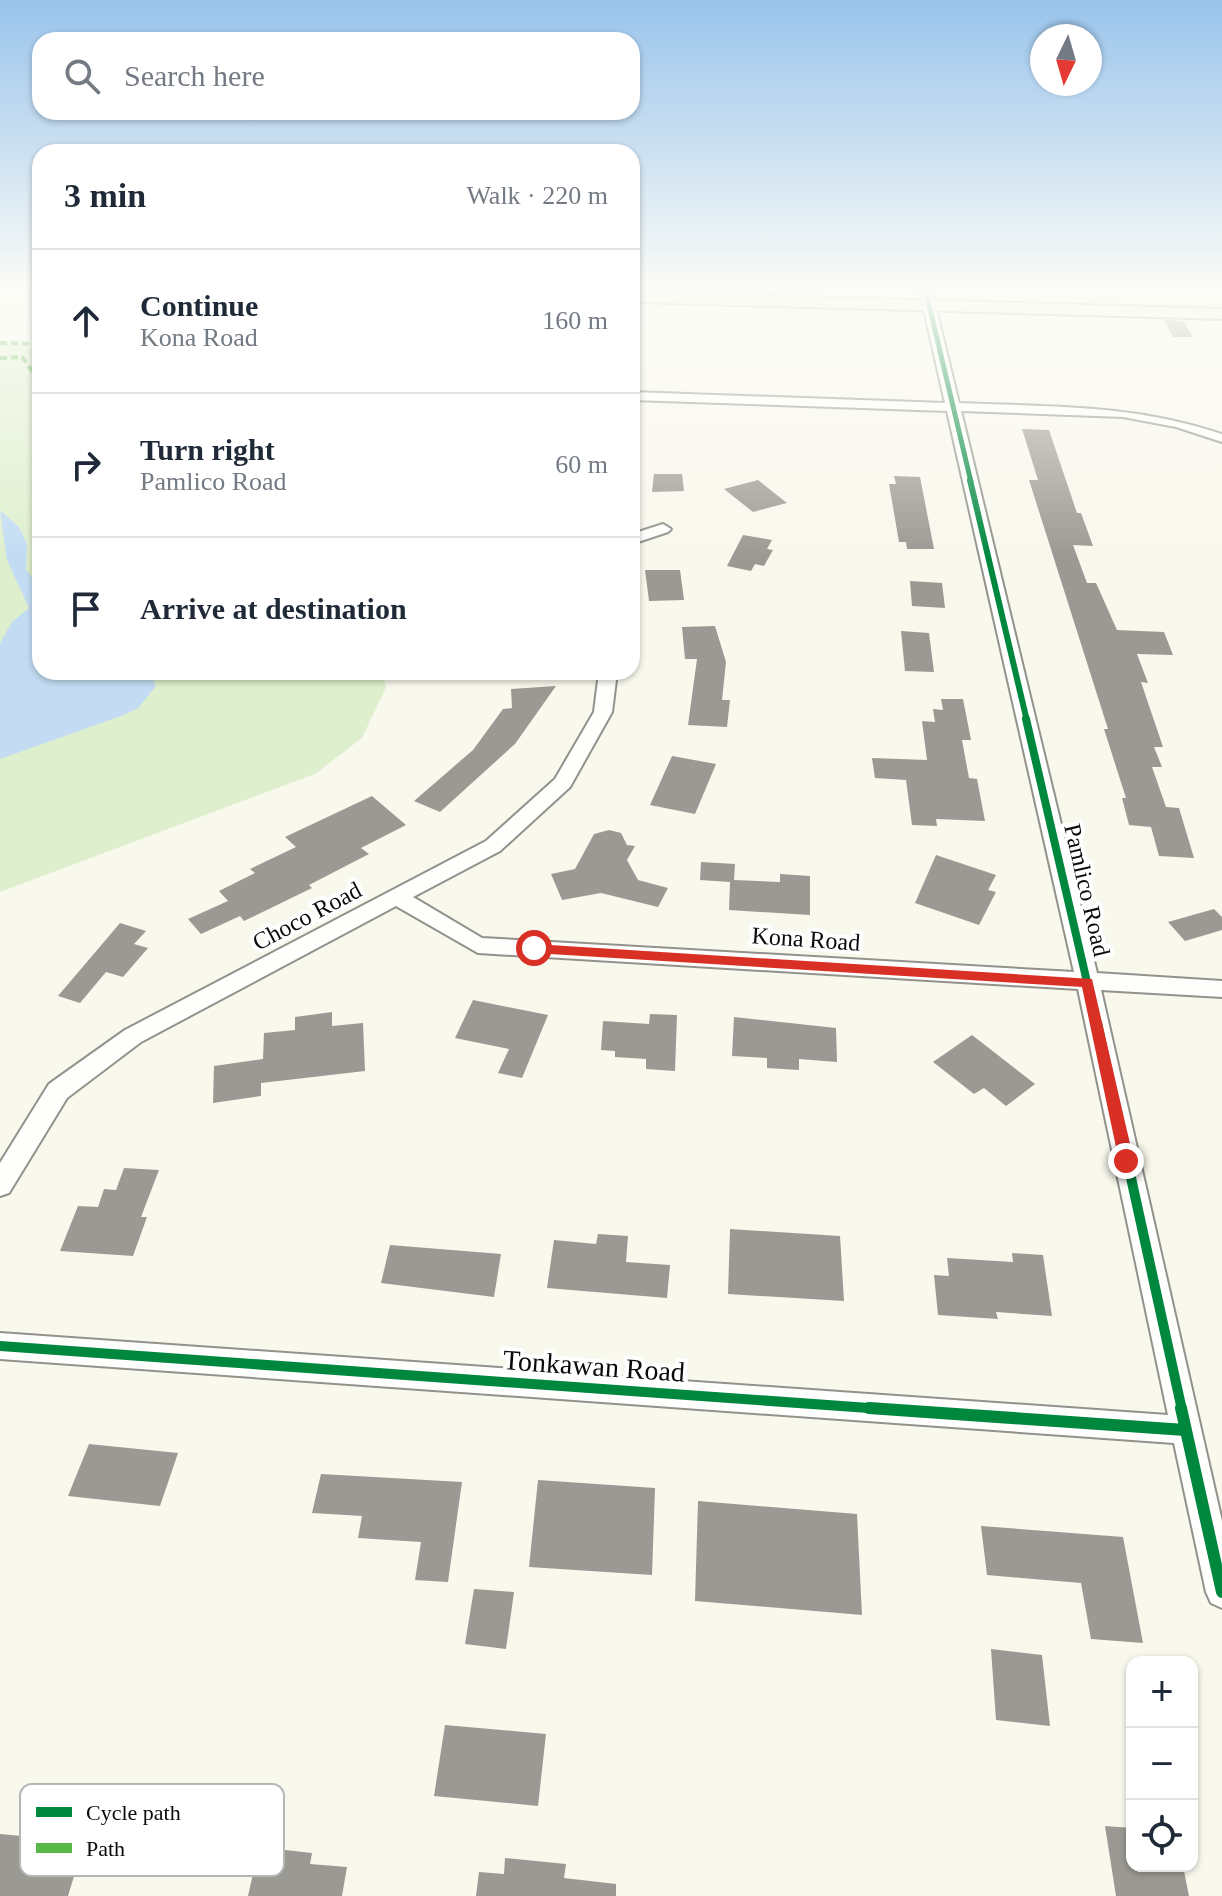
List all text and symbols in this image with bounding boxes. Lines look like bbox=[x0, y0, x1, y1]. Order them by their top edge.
north arrow bbox=[1030, 24, 1102, 96]
search box bbox=[32, 32, 640, 120]
icon: search bbox=[60, 54, 104, 98]
text: Search here bbox=[124, 59, 265, 92]
text: 3 min bbox=[64, 177, 146, 214]
text: Walk · 220 m bbox=[466, 181, 608, 210]
text: Continue bbox=[140, 289, 258, 322]
icon: ahead bbox=[64, 299, 108, 343]
text: 160 m bbox=[542, 306, 608, 335]
text: Kona Road bbox=[140, 323, 258, 352]
text: Turn right bbox=[140, 433, 275, 466]
icon: right bbox=[64, 443, 108, 487]
text: 60 m bbox=[555, 450, 608, 479]
text: Pamlico Road bbox=[140, 467, 287, 496]
icon: arrive bbox=[64, 587, 108, 631]
text: Arrive at destination bbox=[140, 592, 407, 625]
street label: Pamlico Road bbox=[1059, 821, 1115, 959]
street label: Choco Road bbox=[248, 877, 366, 955]
street label: Kona Road bbox=[751, 922, 861, 956]
route start bbox=[516, 930, 552, 966]
route end bbox=[1108, 1143, 1144, 1179]
street label: Tonkawan Road bbox=[502, 1344, 686, 1388]
map controls bbox=[1126, 1656, 1198, 1872]
button: + bbox=[1126, 1656, 1198, 1728]
button: − bbox=[1126, 1728, 1198, 1800]
legend bbox=[20, 1784, 284, 1876]
text: Cycle path bbox=[86, 1800, 181, 1825]
button: locate bbox=[1126, 1800, 1198, 1872]
text: Path bbox=[86, 1836, 125, 1861]

